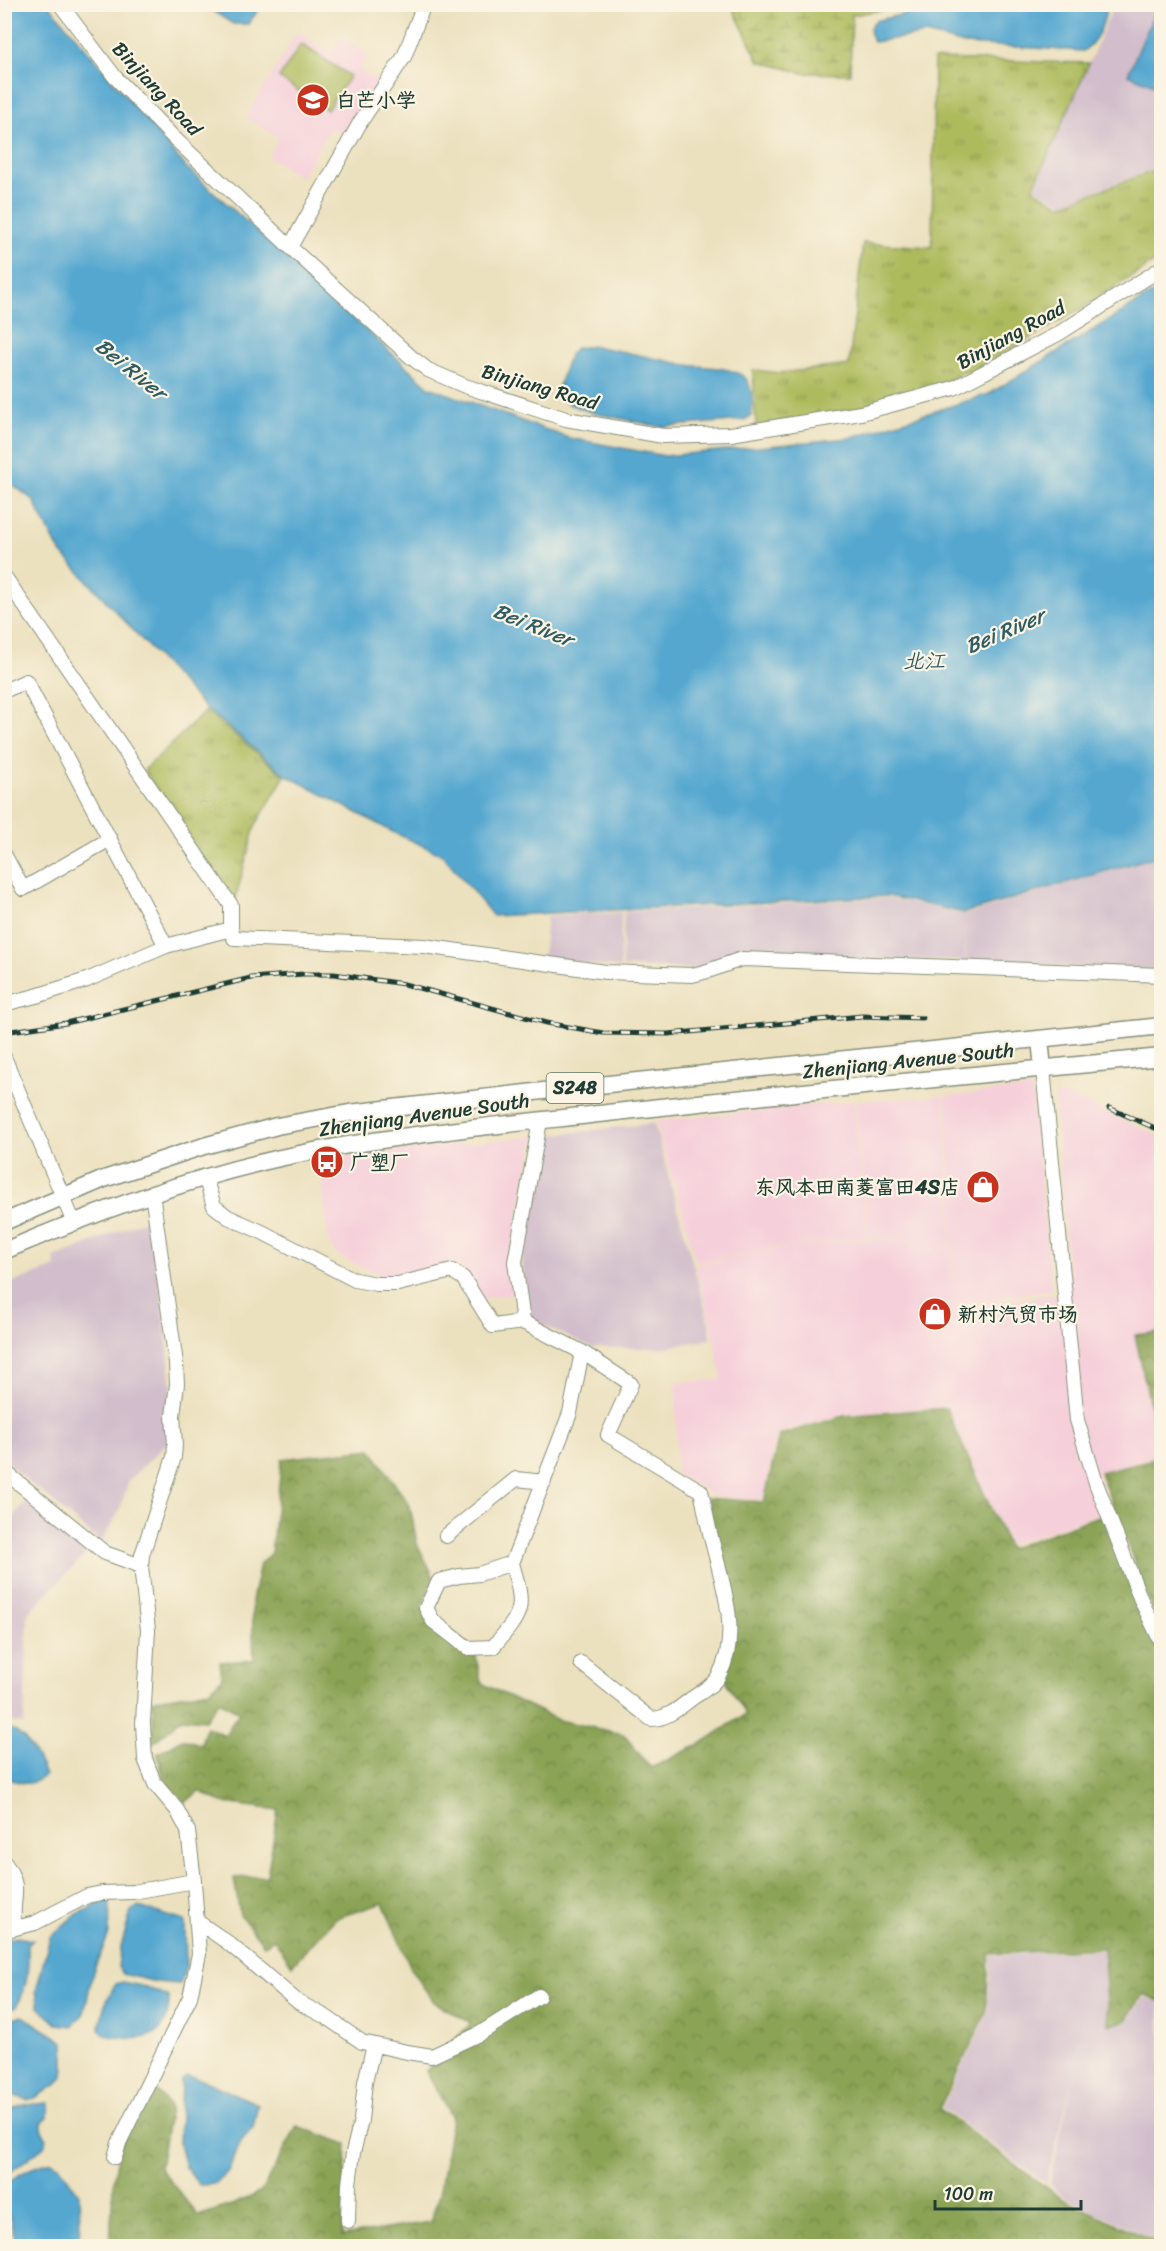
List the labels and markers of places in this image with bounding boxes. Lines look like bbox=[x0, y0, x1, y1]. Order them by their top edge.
school or university icon: 白芒小学 bbox=[295, 82, 331, 118]
place label: 白芒小学 bbox=[336, 83, 416, 118]
bus stop icon: 广塑厂 bbox=[309, 1144, 345, 1180]
place label: 广塑厂 bbox=[350, 1145, 410, 1180]
shop icon: 东风本田南菱富田4S店 bbox=[965, 1169, 1001, 1205]
place label: 东风本田南菱富田4S店 bbox=[755, 1170, 960, 1205]
shop icon: 新村汽贸市场 bbox=[917, 1296, 953, 1332]
place label: 新村汽贸市场 bbox=[958, 1297, 1078, 1332]

